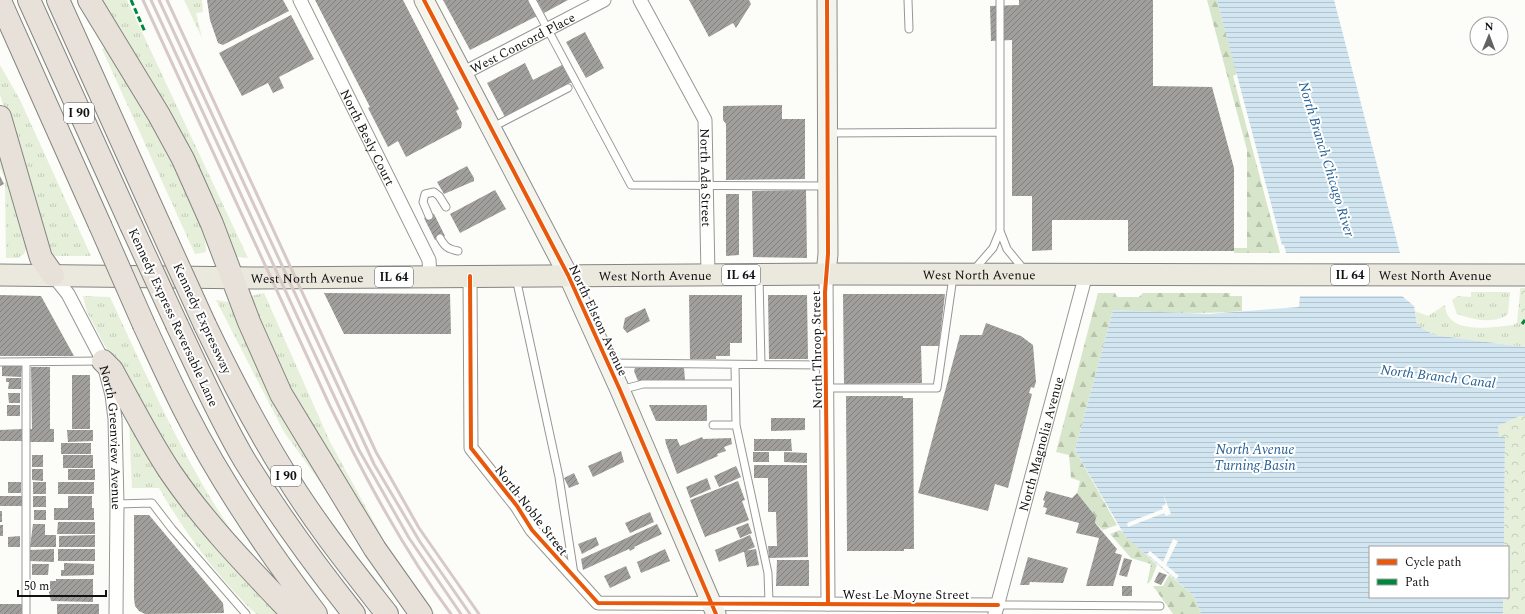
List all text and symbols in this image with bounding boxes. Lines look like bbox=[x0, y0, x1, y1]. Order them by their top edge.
street label: West Concord Place bbox=[467, 8, 579, 79]
north arrow bbox=[1469, 16, 1509, 56]
text: N bbox=[1485, 18, 1494, 35]
water label: North Branch Chicago River bbox=[1293, 79, 1360, 240]
street label: North Besly Court bbox=[335, 86, 400, 190]
road number: I 90 bbox=[64, 103, 94, 123]
street label: North Ada Street bbox=[694, 128, 716, 227]
street label: Kennedy Express Reversable Lane bbox=[123, 225, 223, 410]
street label: Kennedy Expressway bbox=[168, 259, 237, 378]
street label: North Elston Avenue bbox=[563, 261, 633, 380]
road number: IL 64 bbox=[722, 265, 760, 285]
street label: West North Avenue bbox=[922, 265, 1036, 285]
road number: IL 64 bbox=[1331, 265, 1369, 285]
street label: West North Avenue bbox=[598, 266, 712, 287]
street label: West North Avenue bbox=[1378, 266, 1492, 286]
road number: IL 64 bbox=[375, 267, 413, 287]
street label: West North Avenue bbox=[250, 268, 364, 289]
street label: North Throop Street bbox=[806, 290, 828, 409]
water label: North Branch Canal bbox=[1379, 359, 1497, 394]
street label: North Greenview Avenue bbox=[93, 363, 126, 510]
street label: North Magnolia Avenue bbox=[1014, 375, 1069, 514]
water label: North Avenue Turning Basin bbox=[1214, 439, 1296, 476]
street label: North Noble Street bbox=[489, 461, 573, 560]
road number: I 90 bbox=[271, 466, 301, 486]
legend bbox=[1369, 546, 1509, 598]
text: Cycle path bbox=[1405, 553, 1462, 572]
scale bar bbox=[18, 572, 106, 598]
text: Path bbox=[1405, 573, 1430, 592]
text: 50 m bbox=[24, 577, 49, 596]
street label: West Le Moyne Street bbox=[843, 585, 970, 605]

